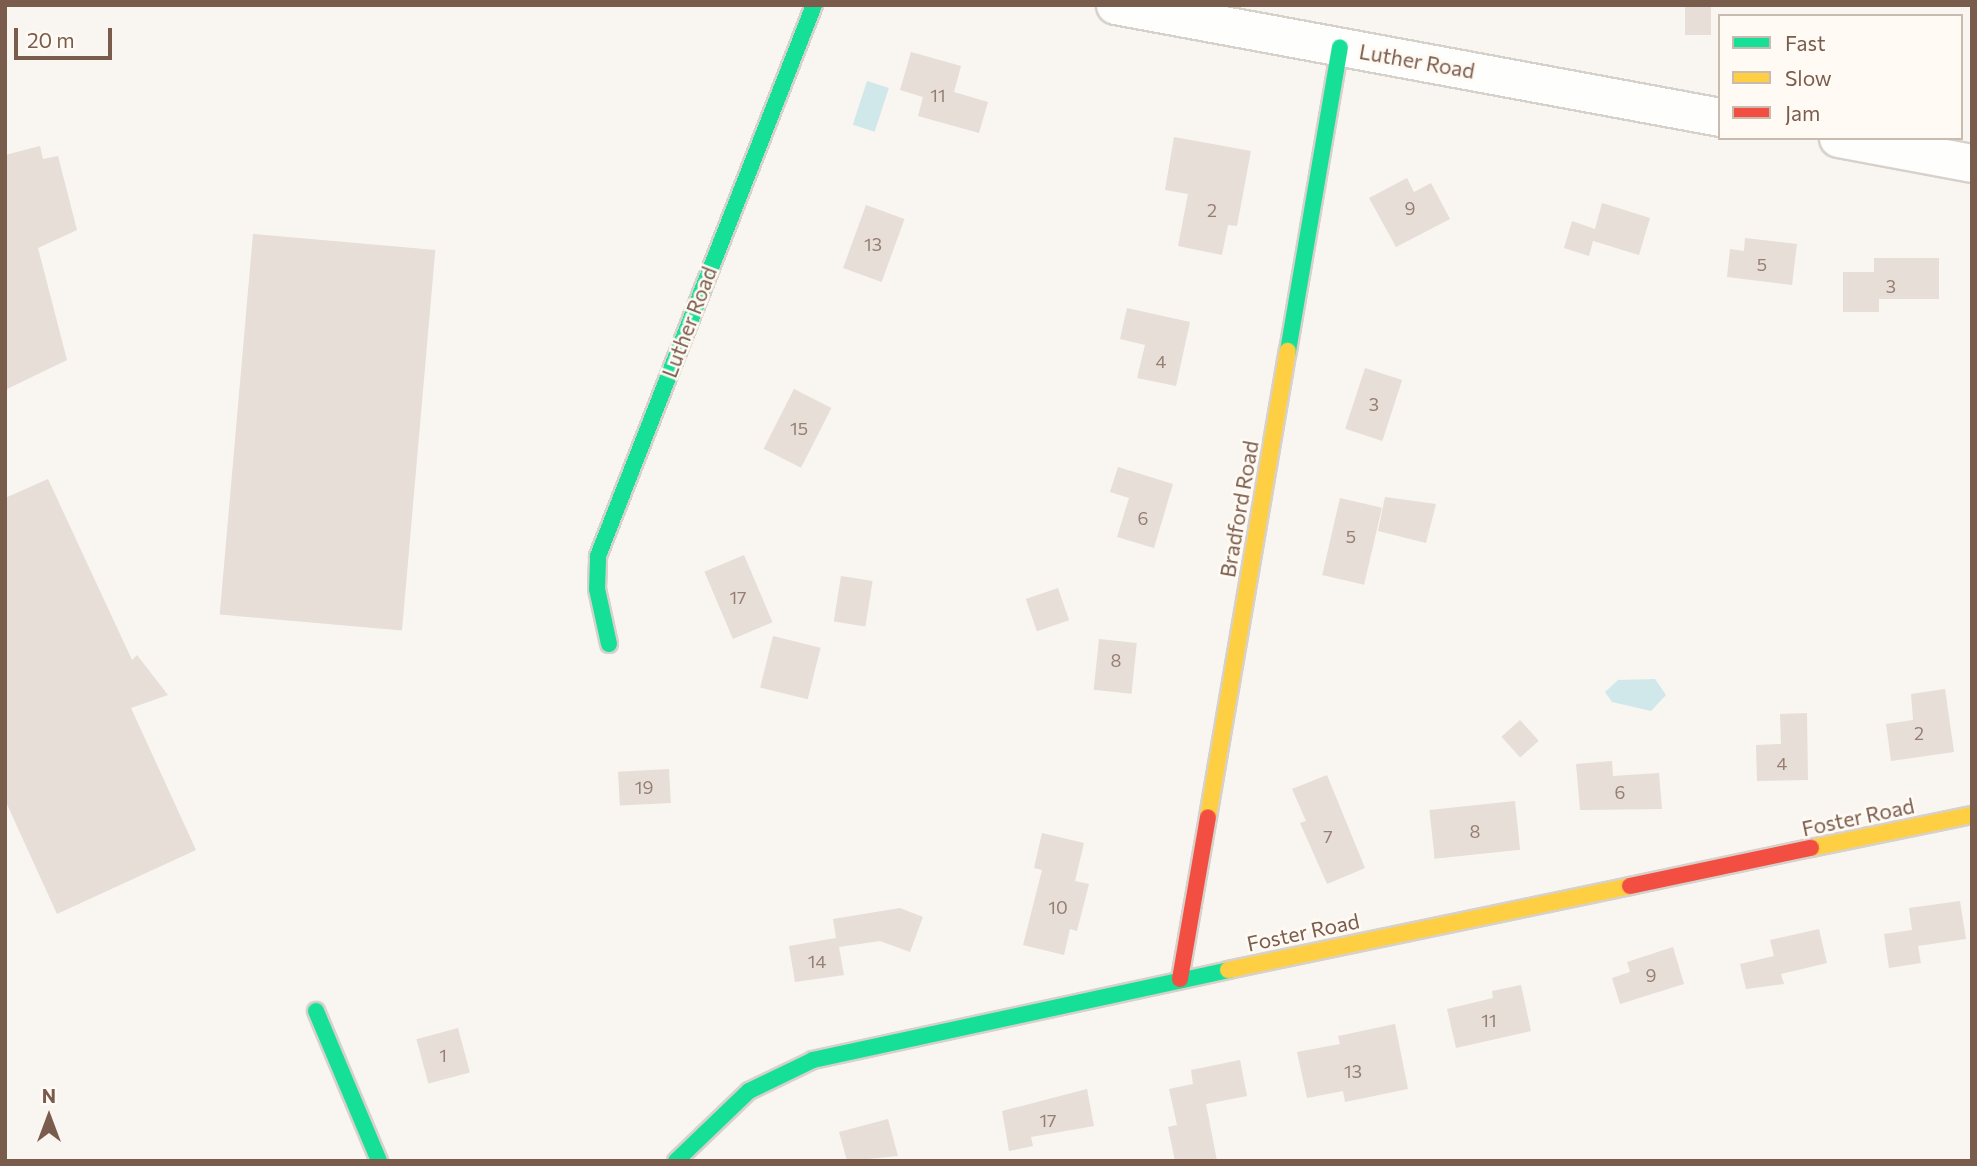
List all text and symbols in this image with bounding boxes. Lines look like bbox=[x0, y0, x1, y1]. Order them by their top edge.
scale bar bbox=[18, 14, 116, 58]
legend bbox=[1718, 14, 1963, 140]
text: 20 m bbox=[27, 27, 75, 52]
text: Fast bbox=[1785, 30, 1826, 55]
street label: Luther Road bbox=[1357, 38, 1477, 84]
text: Slow bbox=[1785, 65, 1832, 90]
house number: 11 bbox=[930, 84, 946, 106]
text: Jam bbox=[1785, 100, 1820, 125]
house number: 9 bbox=[1405, 197, 1415, 219]
house number: 2 bbox=[1207, 199, 1217, 221]
house number: 13 bbox=[864, 233, 882, 255]
house number: 5 bbox=[1757, 253, 1767, 275]
street label: Luther Road bbox=[656, 263, 722, 381]
house number: 3 bbox=[1886, 275, 1896, 297]
house number: 4 bbox=[1156, 350, 1166, 372]
house number: 3 bbox=[1369, 393, 1379, 415]
house number: 15 bbox=[790, 417, 808, 439]
street label: Bradford Road bbox=[1215, 439, 1263, 579]
house number: 6 bbox=[1138, 507, 1148, 529]
house number: 5 bbox=[1346, 525, 1356, 547]
house number: 17 bbox=[729, 586, 747, 608]
house number: 8 bbox=[1111, 649, 1121, 671]
house number: 2 bbox=[1914, 722, 1924, 744]
house number: 4 bbox=[1777, 752, 1787, 774]
house number: 19 bbox=[635, 776, 653, 798]
house number: 6 bbox=[1615, 781, 1625, 803]
street label: Foster Road bbox=[1799, 793, 1917, 841]
house number: 8 bbox=[1470, 820, 1480, 842]
house number: 7 bbox=[1323, 825, 1333, 847]
house number: 10 bbox=[1048, 896, 1068, 918]
street label: Foster Road bbox=[1244, 908, 1362, 956]
house number: 14 bbox=[808, 950, 826, 972]
house number: 9 bbox=[1646, 964, 1656, 986]
house number: 11 bbox=[1481, 1009, 1497, 1031]
house number: 1 bbox=[439, 1044, 447, 1066]
house number: 13 bbox=[1344, 1060, 1362, 1082]
north arrow bbox=[14, 1082, 84, 1152]
text: N bbox=[42, 1084, 56, 1107]
house number: 17 bbox=[1039, 1109, 1057, 1131]

